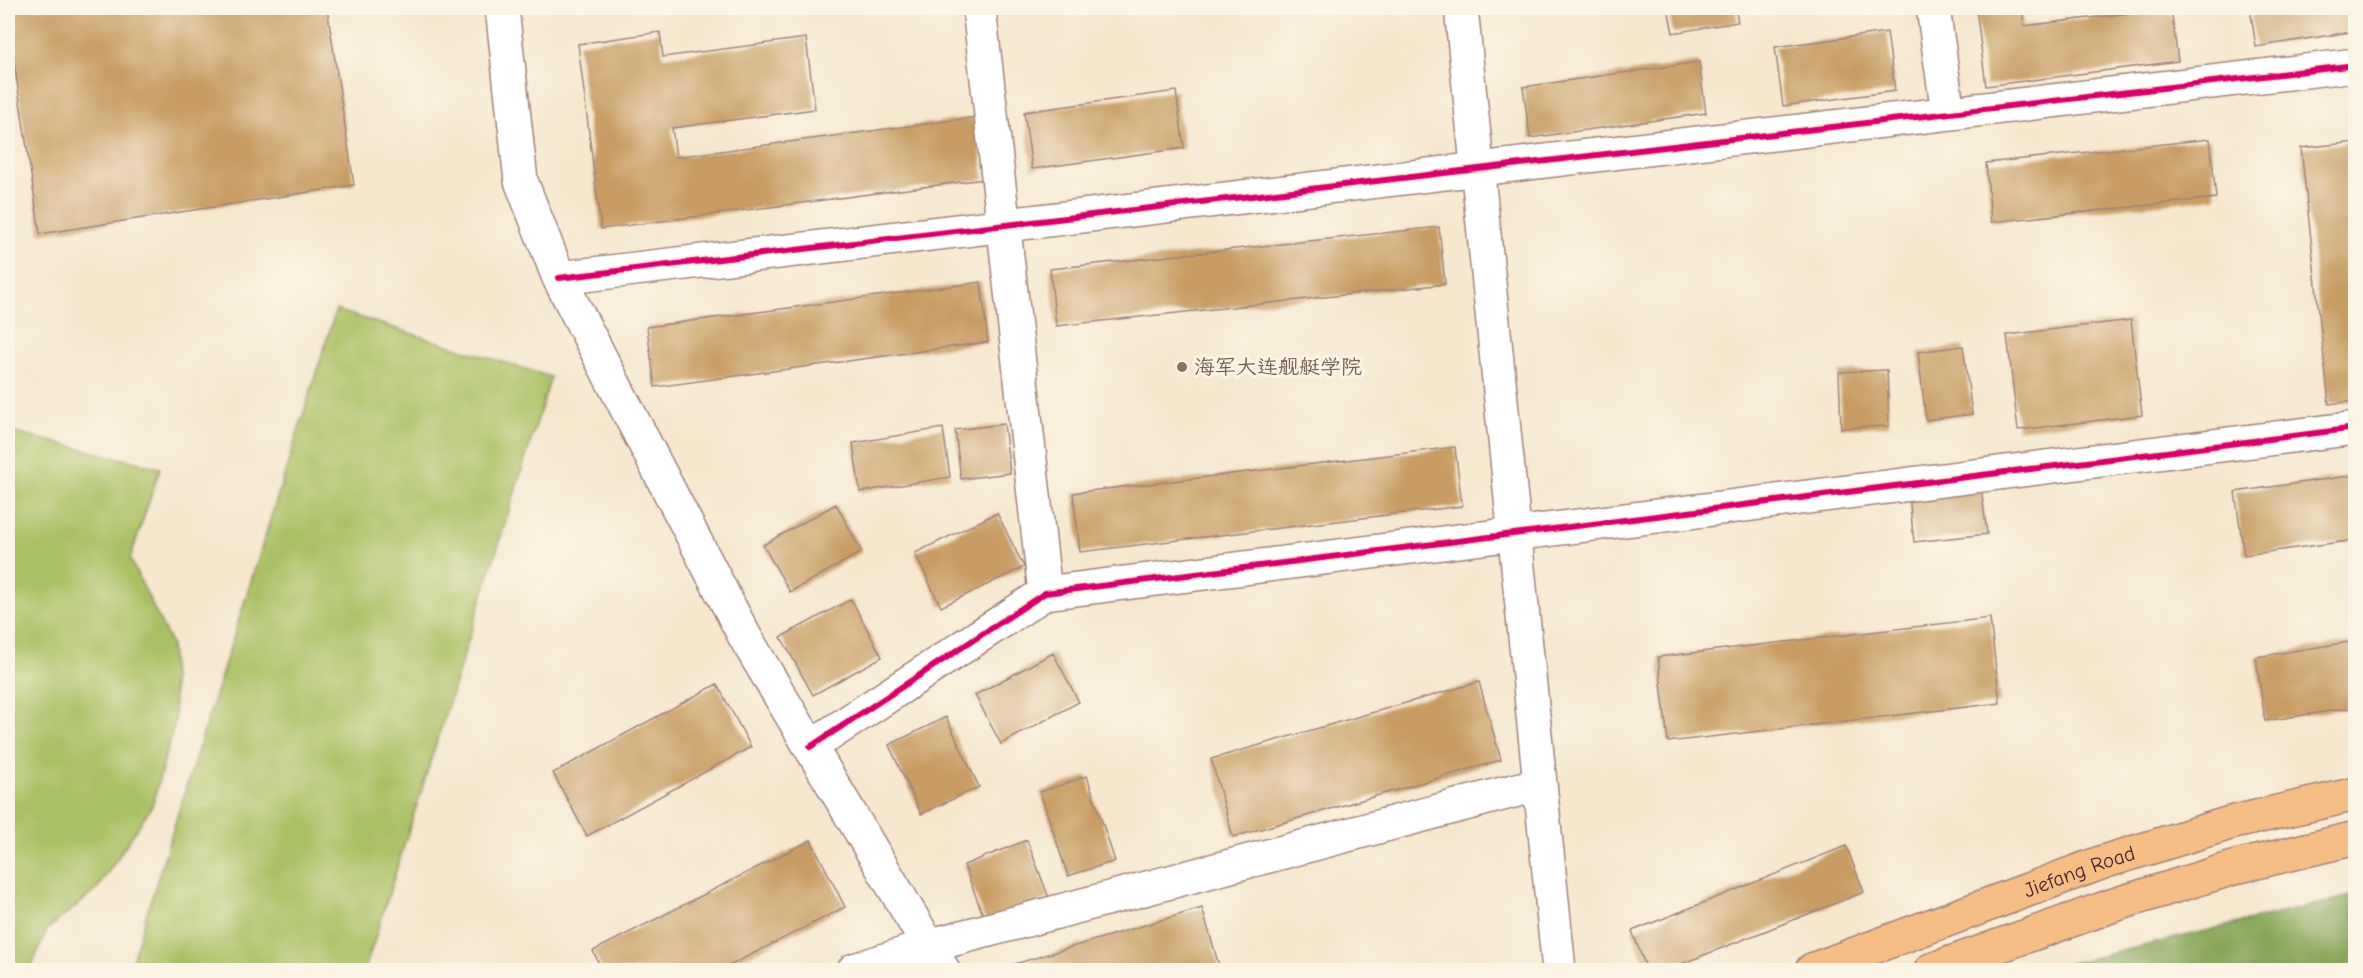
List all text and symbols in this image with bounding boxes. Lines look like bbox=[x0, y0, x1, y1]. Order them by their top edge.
place label: 海军大连舰艇学院 bbox=[1194, 355, 1362, 379]
marker: 海军大连舰艇学院 bbox=[1175, 360, 1189, 374]
street label: Jiefang Road bbox=[2020, 841, 2138, 902]

